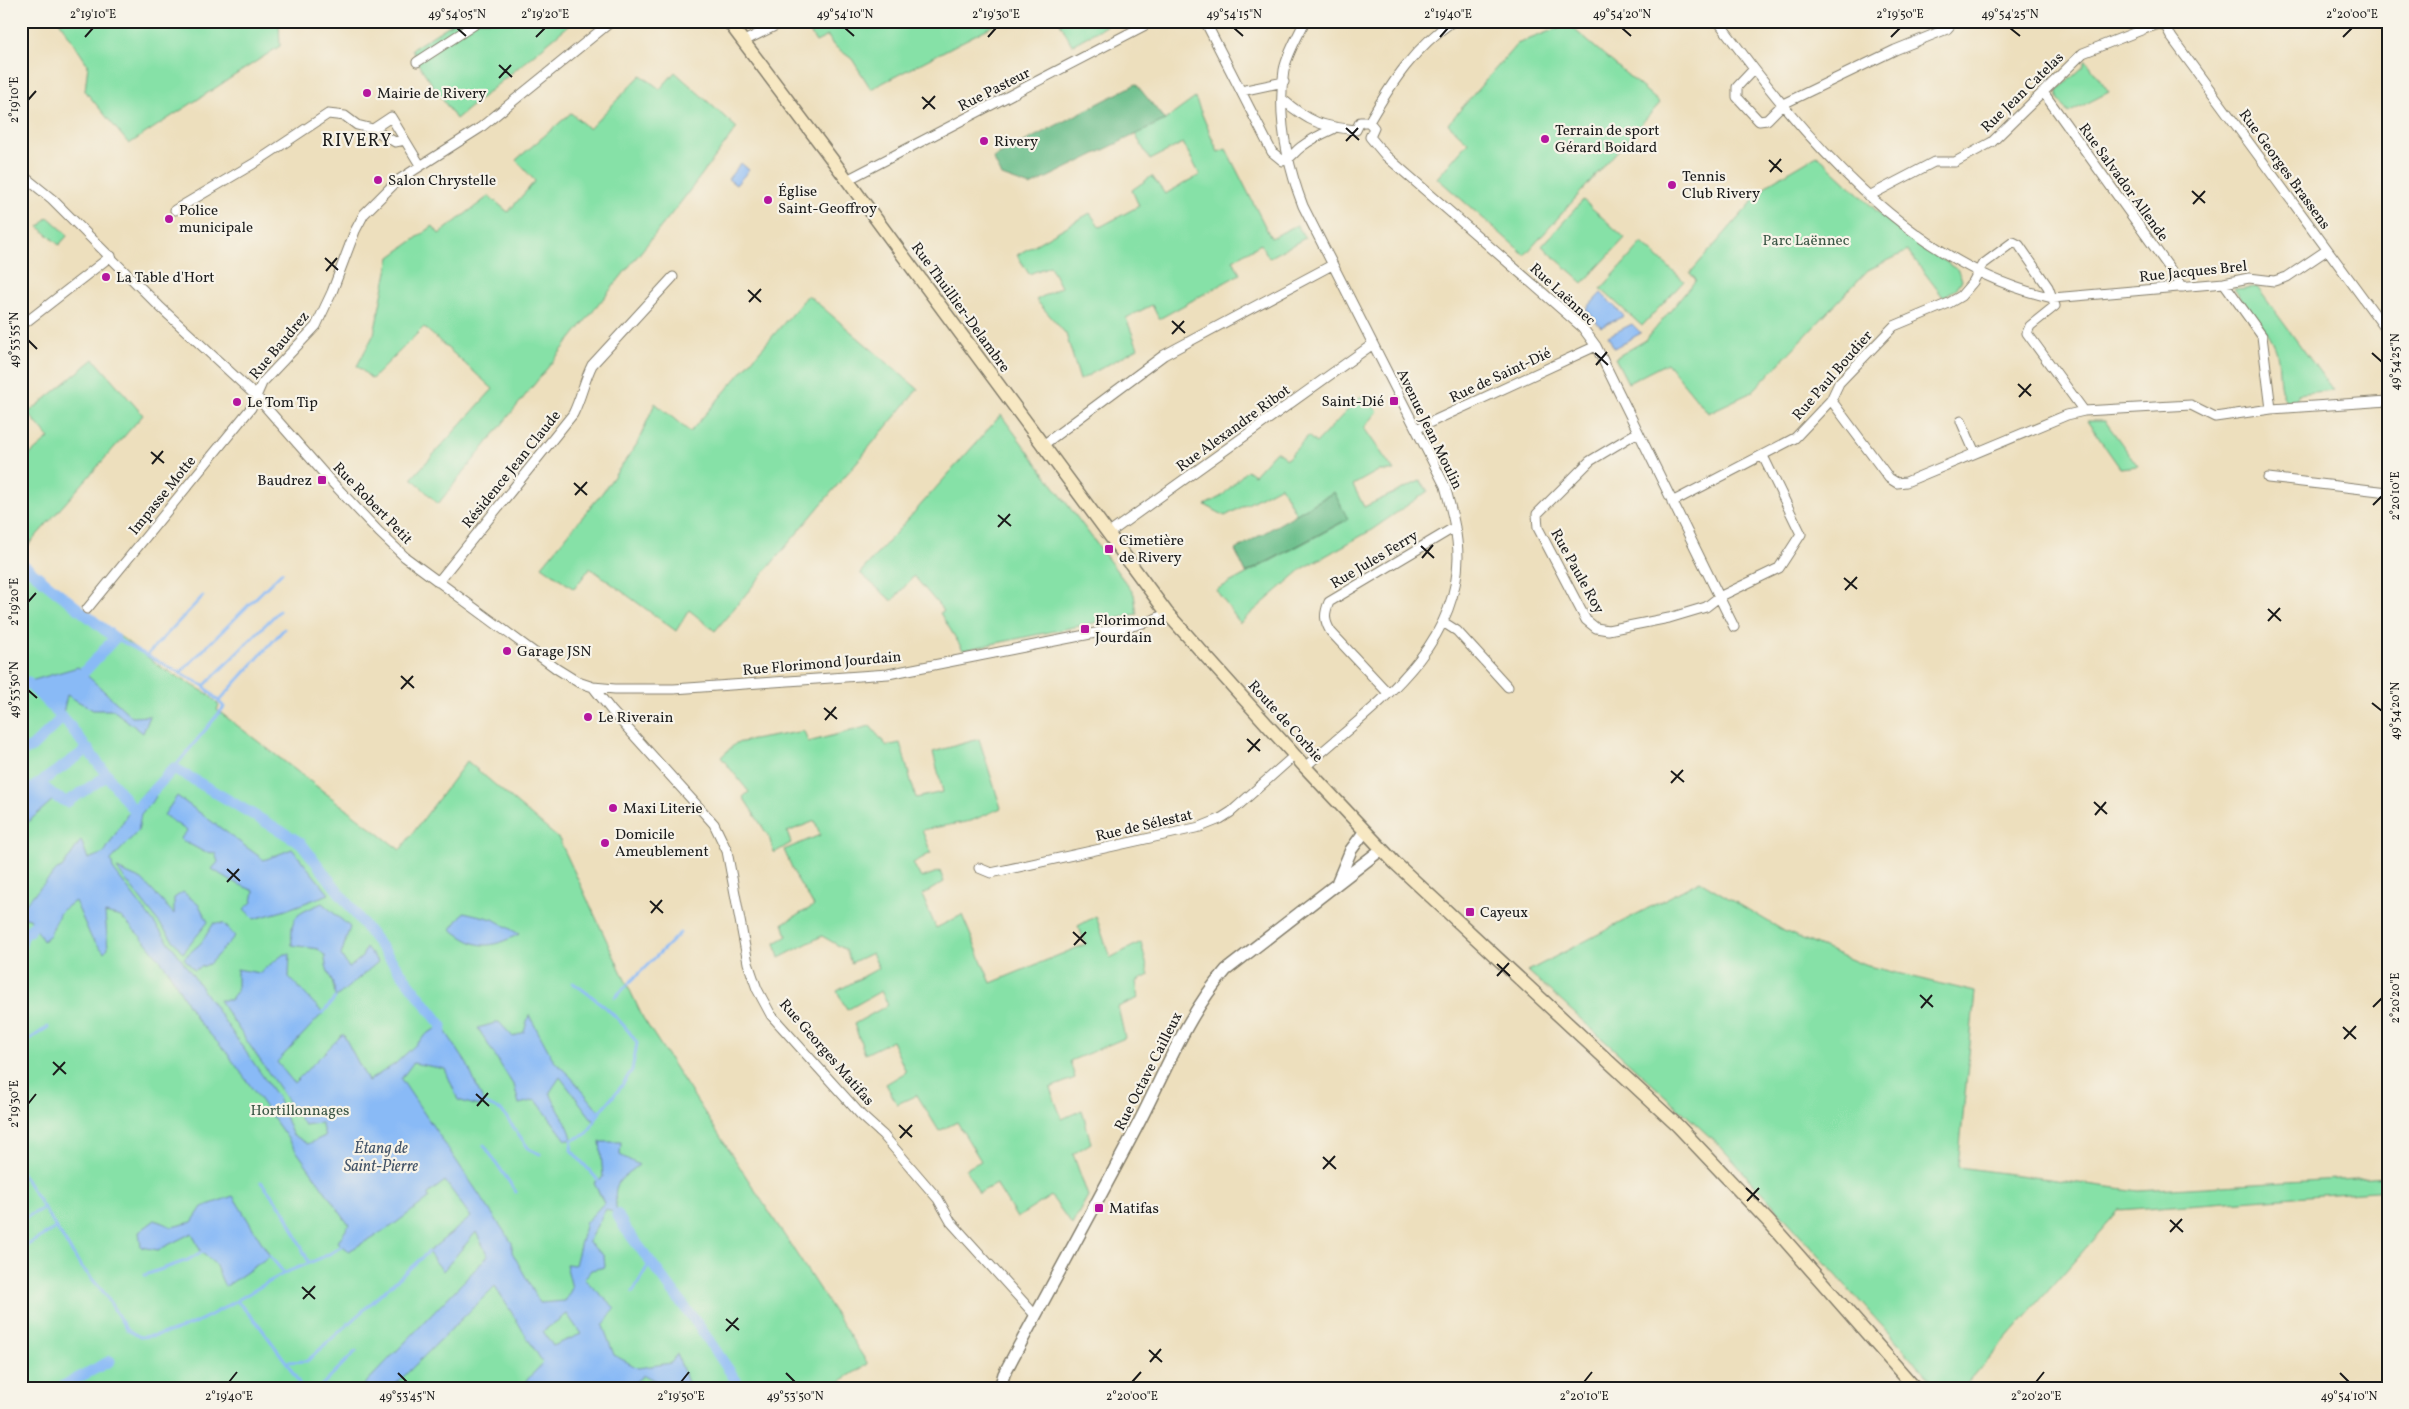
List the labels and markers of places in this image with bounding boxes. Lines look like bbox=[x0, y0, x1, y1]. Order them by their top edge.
place label: Mairie de Rivery bbox=[377, 84, 487, 105]
marker: Mairie de Rivery bbox=[361, 87, 373, 99]
place label: Terrain de sport Gérard Boidard bbox=[1555, 121, 1659, 159]
place label: Rivery bbox=[994, 132, 1038, 153]
marker: Terrain de sport Gérard Boidard bbox=[1539, 133, 1551, 145]
marker: Rivery bbox=[978, 135, 990, 147]
place label: Tennis Club Rivery bbox=[1682, 167, 1760, 205]
place label: Salon Chrystelle bbox=[388, 171, 496, 192]
marker: Salon Chrystelle bbox=[372, 174, 384, 186]
marker: Tennis Club Rivery bbox=[1666, 179, 1678, 191]
place label: Église Saint-Geoffroy bbox=[778, 182, 877, 220]
marker: Église Saint-Geoffroy bbox=[762, 194, 774, 206]
place label: Police municipale bbox=[179, 201, 253, 239]
marker: Police municipale bbox=[163, 213, 175, 225]
place label: La Table d'Hort bbox=[116, 268, 215, 289]
marker: La Table d'Hort bbox=[100, 271, 112, 283]
place label: Saint-Dié bbox=[1321, 392, 1384, 413]
place label: Le Tom Tip bbox=[247, 393, 318, 414]
marker: Saint-Dié bbox=[1388, 395, 1400, 407]
marker: Le Tom Tip bbox=[231, 396, 243, 408]
place label: Baudrez bbox=[257, 471, 312, 492]
marker: Baudrez bbox=[316, 474, 328, 486]
place label: Cimetière de Rivery bbox=[1119, 531, 1184, 569]
marker: Cimetière de Rivery bbox=[1103, 543, 1115, 555]
place label: Florimond Jourdain bbox=[1095, 611, 1165, 649]
marker: Florimond Jourdain bbox=[1079, 623, 1091, 635]
place label: Garage JSN bbox=[517, 642, 591, 663]
marker: Garage JSN bbox=[501, 645, 513, 657]
place label: Le Riverain bbox=[598, 708, 673, 729]
marker: Le Riverain bbox=[582, 711, 594, 723]
place label: Maxi Literie bbox=[623, 799, 703, 820]
marker: Maxi Literie bbox=[607, 802, 619, 814]
place label: Domicile Ameublement bbox=[615, 825, 709, 863]
marker: Domicile Ameublement bbox=[599, 837, 611, 849]
place label: Cayeux bbox=[1480, 903, 1528, 924]
marker: Cayeux bbox=[1464, 906, 1476, 918]
place label: Matifas bbox=[1109, 1199, 1159, 1220]
marker: Matifas bbox=[1093, 1202, 1105, 1214]

